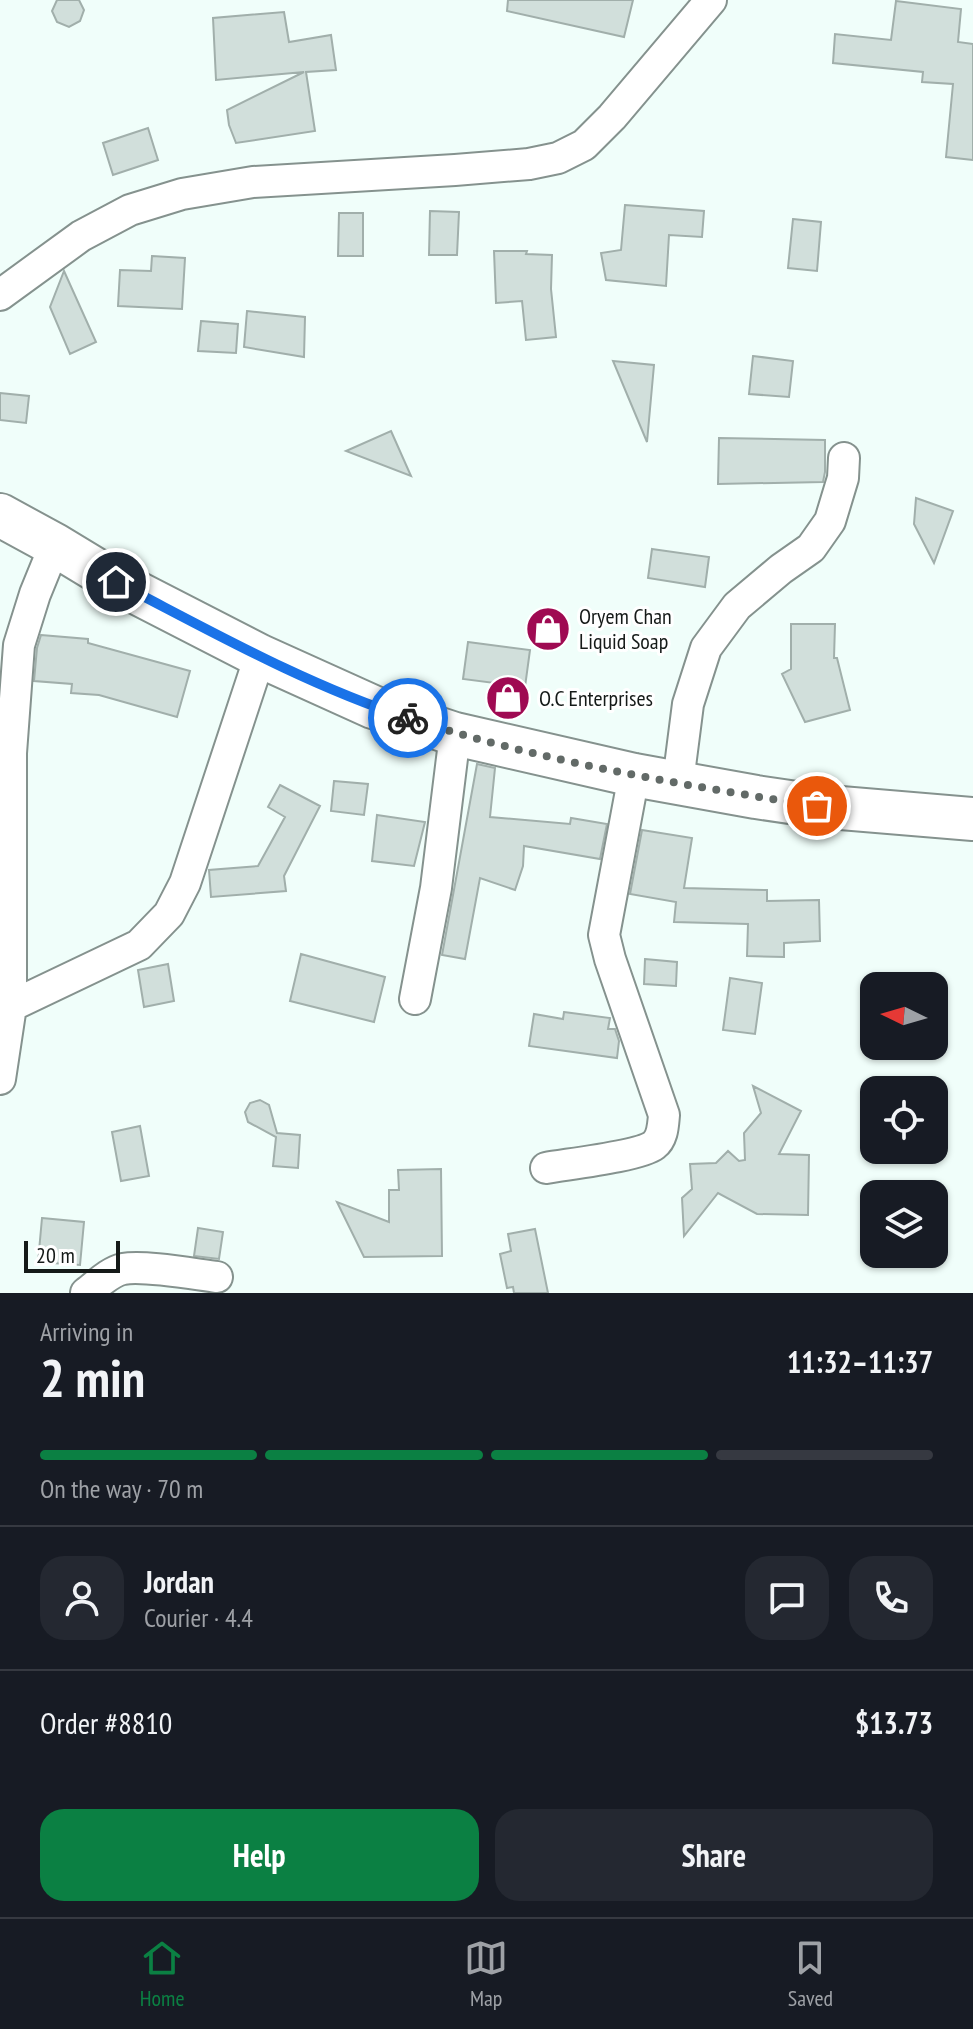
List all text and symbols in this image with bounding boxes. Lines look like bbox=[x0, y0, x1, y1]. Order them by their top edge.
pin bbox=[82, 548, 150, 616]
icon: home bbox=[94, 560, 138, 604]
place label: Oryem Chan Liquid Soap bbox=[579, 602, 672, 655]
shop icon: Oryem Chan Liquid Soap bbox=[524, 605, 572, 653]
shop icon: O.C Enterprises bbox=[484, 674, 532, 722]
courier bbox=[368, 678, 448, 758]
place label: O.C Enterprises bbox=[539, 684, 653, 712]
icon: bike bbox=[386, 696, 430, 740]
pin bbox=[783, 772, 851, 840]
icon: bag bbox=[795, 784, 839, 828]
north arrow bbox=[860, 972, 948, 1060]
map controls bbox=[860, 972, 948, 1268]
button: locate bbox=[860, 1076, 948, 1164]
button: layers bbox=[860, 1180, 948, 1268]
scale bar bbox=[24, 1237, 120, 1273]
text: 20 m bbox=[36, 1241, 75, 1269]
text: Arriving in bbox=[40, 1315, 133, 1348]
text: 11:32–11:37 bbox=[787, 1342, 933, 1381]
text: 2 min bbox=[40, 1344, 145, 1411]
text: On the way · 70 m bbox=[40, 1472, 203, 1505]
button: person bbox=[40, 1556, 124, 1640]
button: chat bbox=[745, 1556, 829, 1640]
button: phone bbox=[849, 1556, 933, 1640]
text: Jordan bbox=[144, 1562, 214, 1601]
text: Courier · 4.4 bbox=[144, 1601, 253, 1634]
text: Order #8810 bbox=[40, 1703, 172, 1742]
text: $13.73 bbox=[855, 1703, 933, 1742]
button: Help bbox=[40, 1809, 479, 1901]
button: Share bbox=[495, 1809, 933, 1901]
tab: Home bbox=[140, 1936, 185, 2012]
tab: Map bbox=[464, 1936, 508, 2012]
tab: Saved bbox=[788, 1936, 833, 2012]

